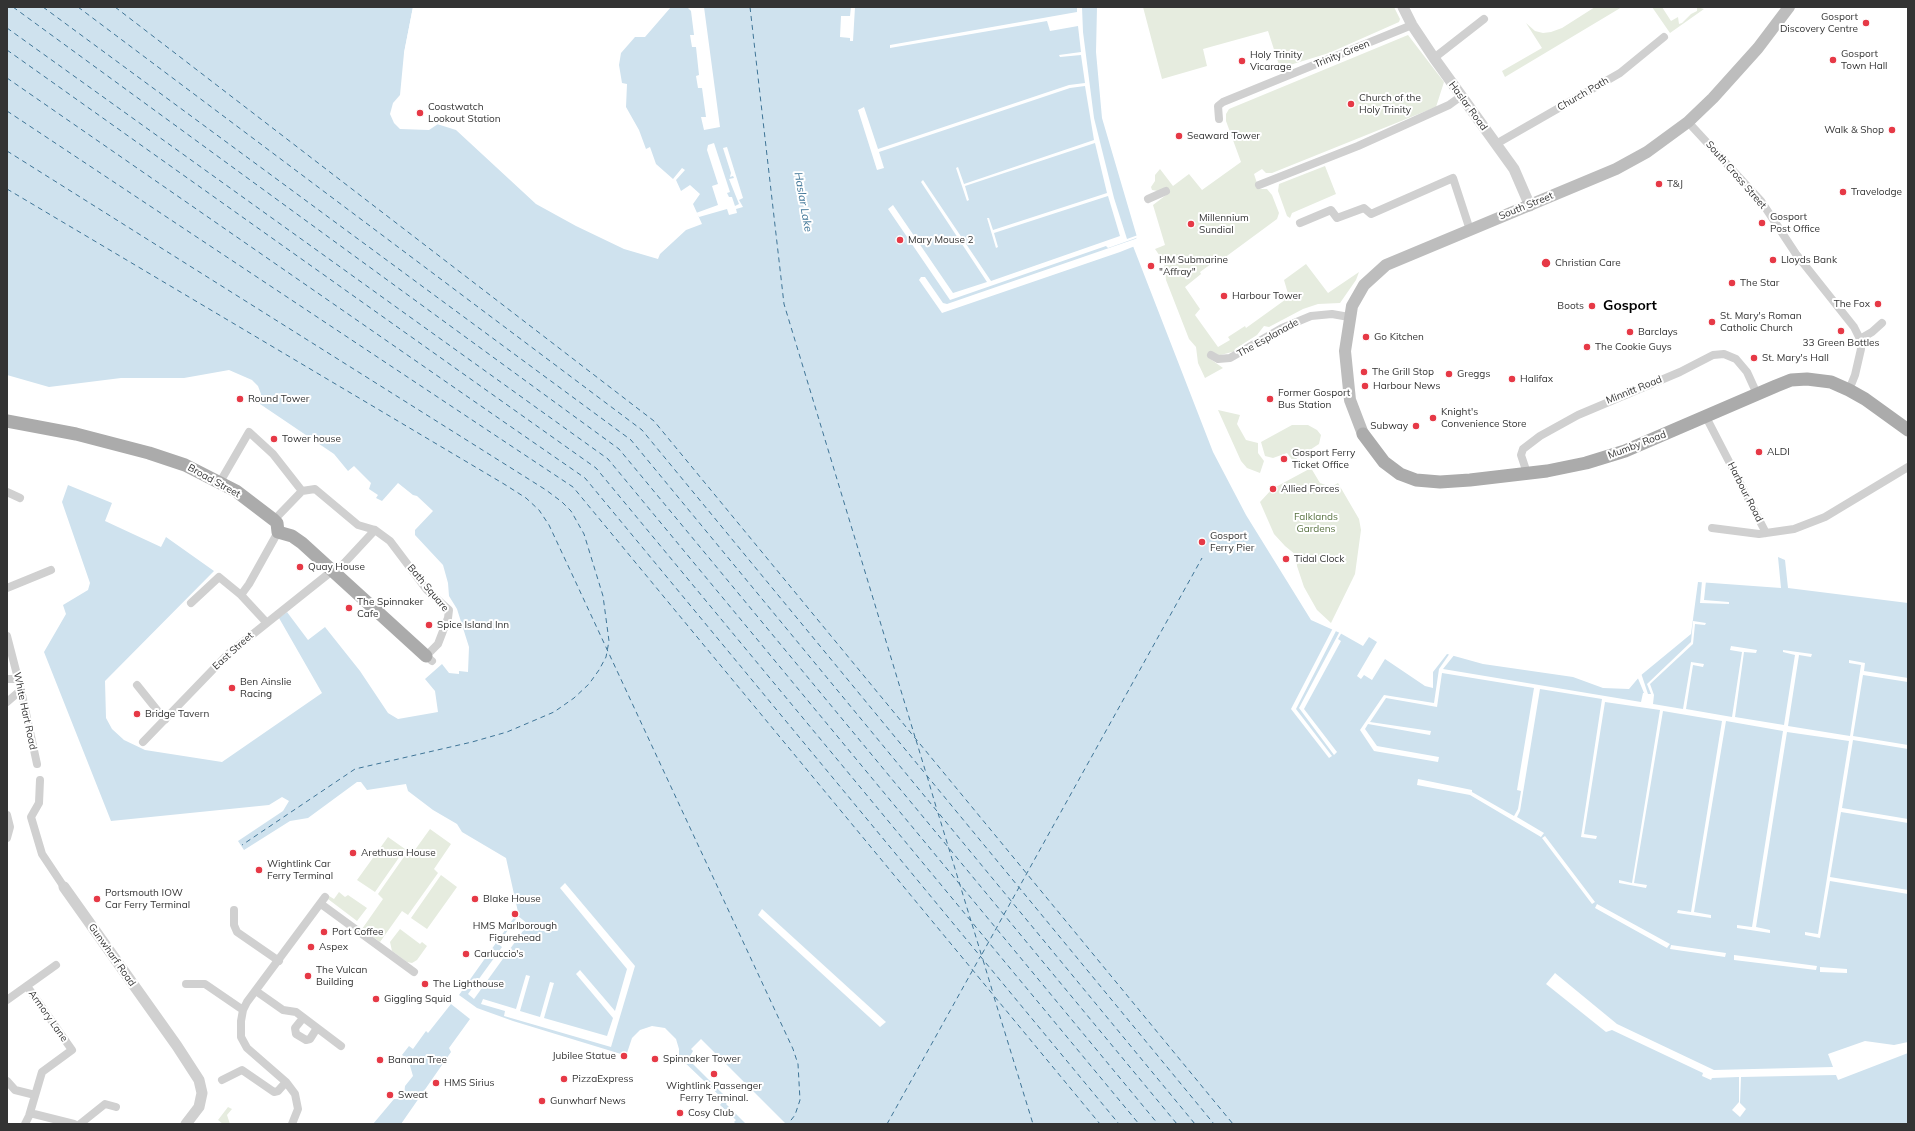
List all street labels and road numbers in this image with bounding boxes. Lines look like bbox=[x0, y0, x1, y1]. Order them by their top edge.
street label: Trinity Green bbox=[1313, 37, 1371, 71]
street label: Church Path bbox=[1555, 75, 1611, 113]
street label: Haslar Road bbox=[1446, 79, 1490, 133]
street label: South Cross Street bbox=[1703, 139, 1769, 211]
street label: South Street bbox=[1497, 190, 1555, 222]
street label: The Esplanade bbox=[1235, 316, 1301, 360]
street label: Minnitt Road bbox=[1604, 373, 1664, 407]
street label: Mumby Road bbox=[1606, 428, 1668, 462]
street label: Harbour Road bbox=[1725, 460, 1765, 524]
street label: Broad Street bbox=[186, 462, 242, 500]
street label: Bath Square bbox=[405, 562, 451, 614]
street label: East Street bbox=[210, 630, 256, 672]
street label: White Hart Road bbox=[11, 671, 39, 751]
street label: Gunwharf Road bbox=[86, 921, 138, 989]
street label: Armory Lane bbox=[26, 988, 70, 1044]

